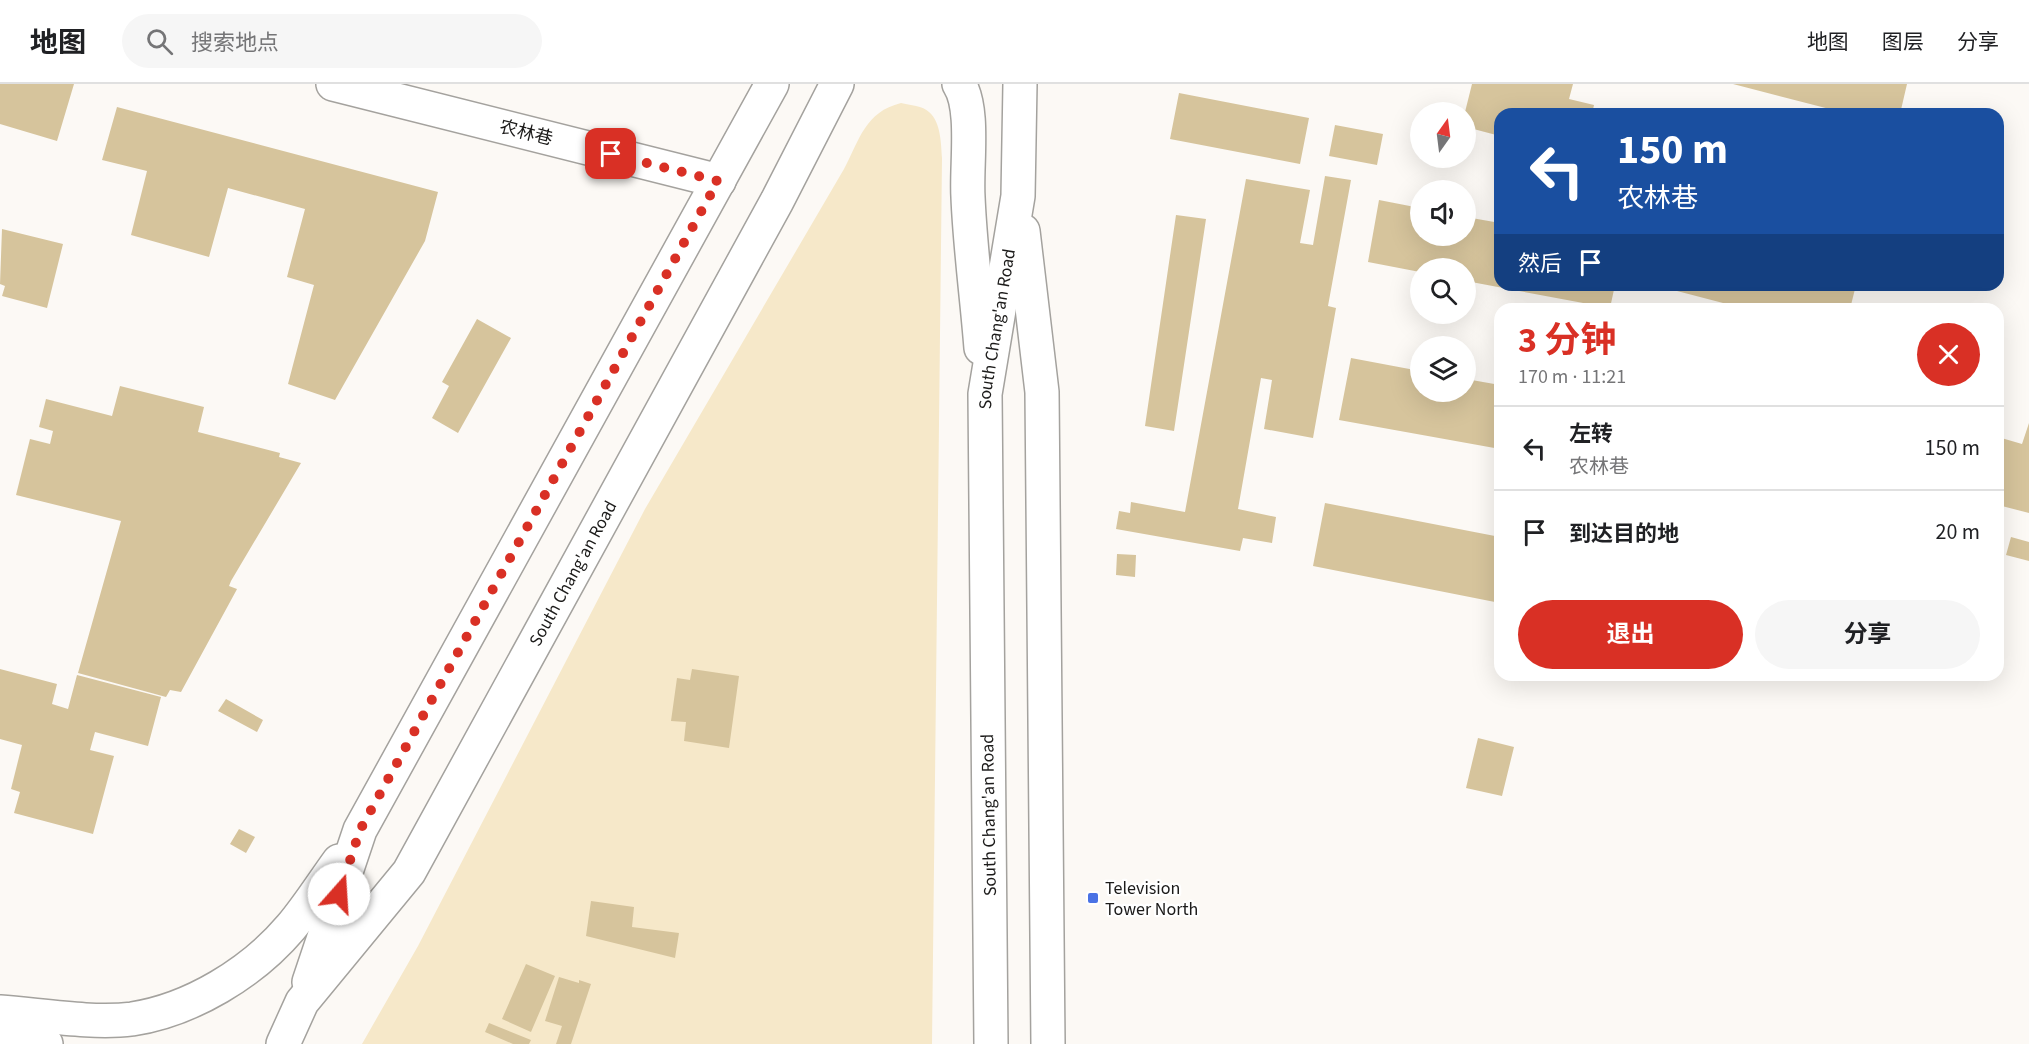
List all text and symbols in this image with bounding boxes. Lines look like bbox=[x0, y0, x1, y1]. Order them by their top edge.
search box bbox=[122, 14, 542, 68]
text: 地图 bbox=[30, 23, 86, 63]
icon: search bbox=[143, 25, 176, 58]
text: 搜索地点 bbox=[191, 27, 279, 59]
text: 地图 bbox=[1807, 27, 1849, 57]
text: 图层 bbox=[1882, 27, 1924, 57]
text: 分享 bbox=[1957, 27, 1999, 57]
north arrow bbox=[1410, 102, 1476, 168]
map controls bbox=[1410, 102, 1476, 402]
street label: 农林巷 bbox=[497, 114, 555, 152]
text: 150 m bbox=[1617, 120, 1728, 180]
pin bbox=[585, 128, 636, 179]
icon: left bbox=[1518, 132, 1596, 210]
icon: arrive bbox=[594, 137, 627, 170]
text: 农林巷 bbox=[1617, 179, 1698, 218]
button: sound bbox=[1410, 180, 1476, 246]
icon: arrive bbox=[1574, 246, 1607, 279]
street label: South Chang'an Road bbox=[972, 247, 1022, 409]
text: 然后 bbox=[1518, 248, 1562, 280]
button: search bbox=[1410, 258, 1476, 324]
text: 3 分钟 bbox=[1518, 315, 1616, 366]
button: close bbox=[1917, 323, 1980, 386]
button: layers bbox=[1410, 336, 1476, 402]
text: 170 m · 11:21 bbox=[1518, 363, 1626, 391]
text: 左转 bbox=[1569, 418, 1613, 450]
icon: left bbox=[1518, 432, 1551, 465]
text: 150 m bbox=[1925, 432, 1980, 464]
text: 农林巷 bbox=[1569, 453, 1629, 481]
street label: South Chang'an Road bbox=[523, 496, 623, 651]
icon: arrive bbox=[1518, 516, 1551, 549]
text: 20 m bbox=[1935, 516, 1980, 548]
text: 到达目的地 bbox=[1569, 518, 1679, 550]
button: 退出 bbox=[1518, 600, 1743, 669]
button: 分享 bbox=[1755, 600, 1980, 669]
street label: South Chang'an Road bbox=[975, 734, 1003, 896]
position arrow bbox=[307, 862, 371, 926]
place label: Television Tower North bbox=[1105, 876, 1198, 922]
marker: Television Tower North bbox=[1086, 891, 1100, 905]

